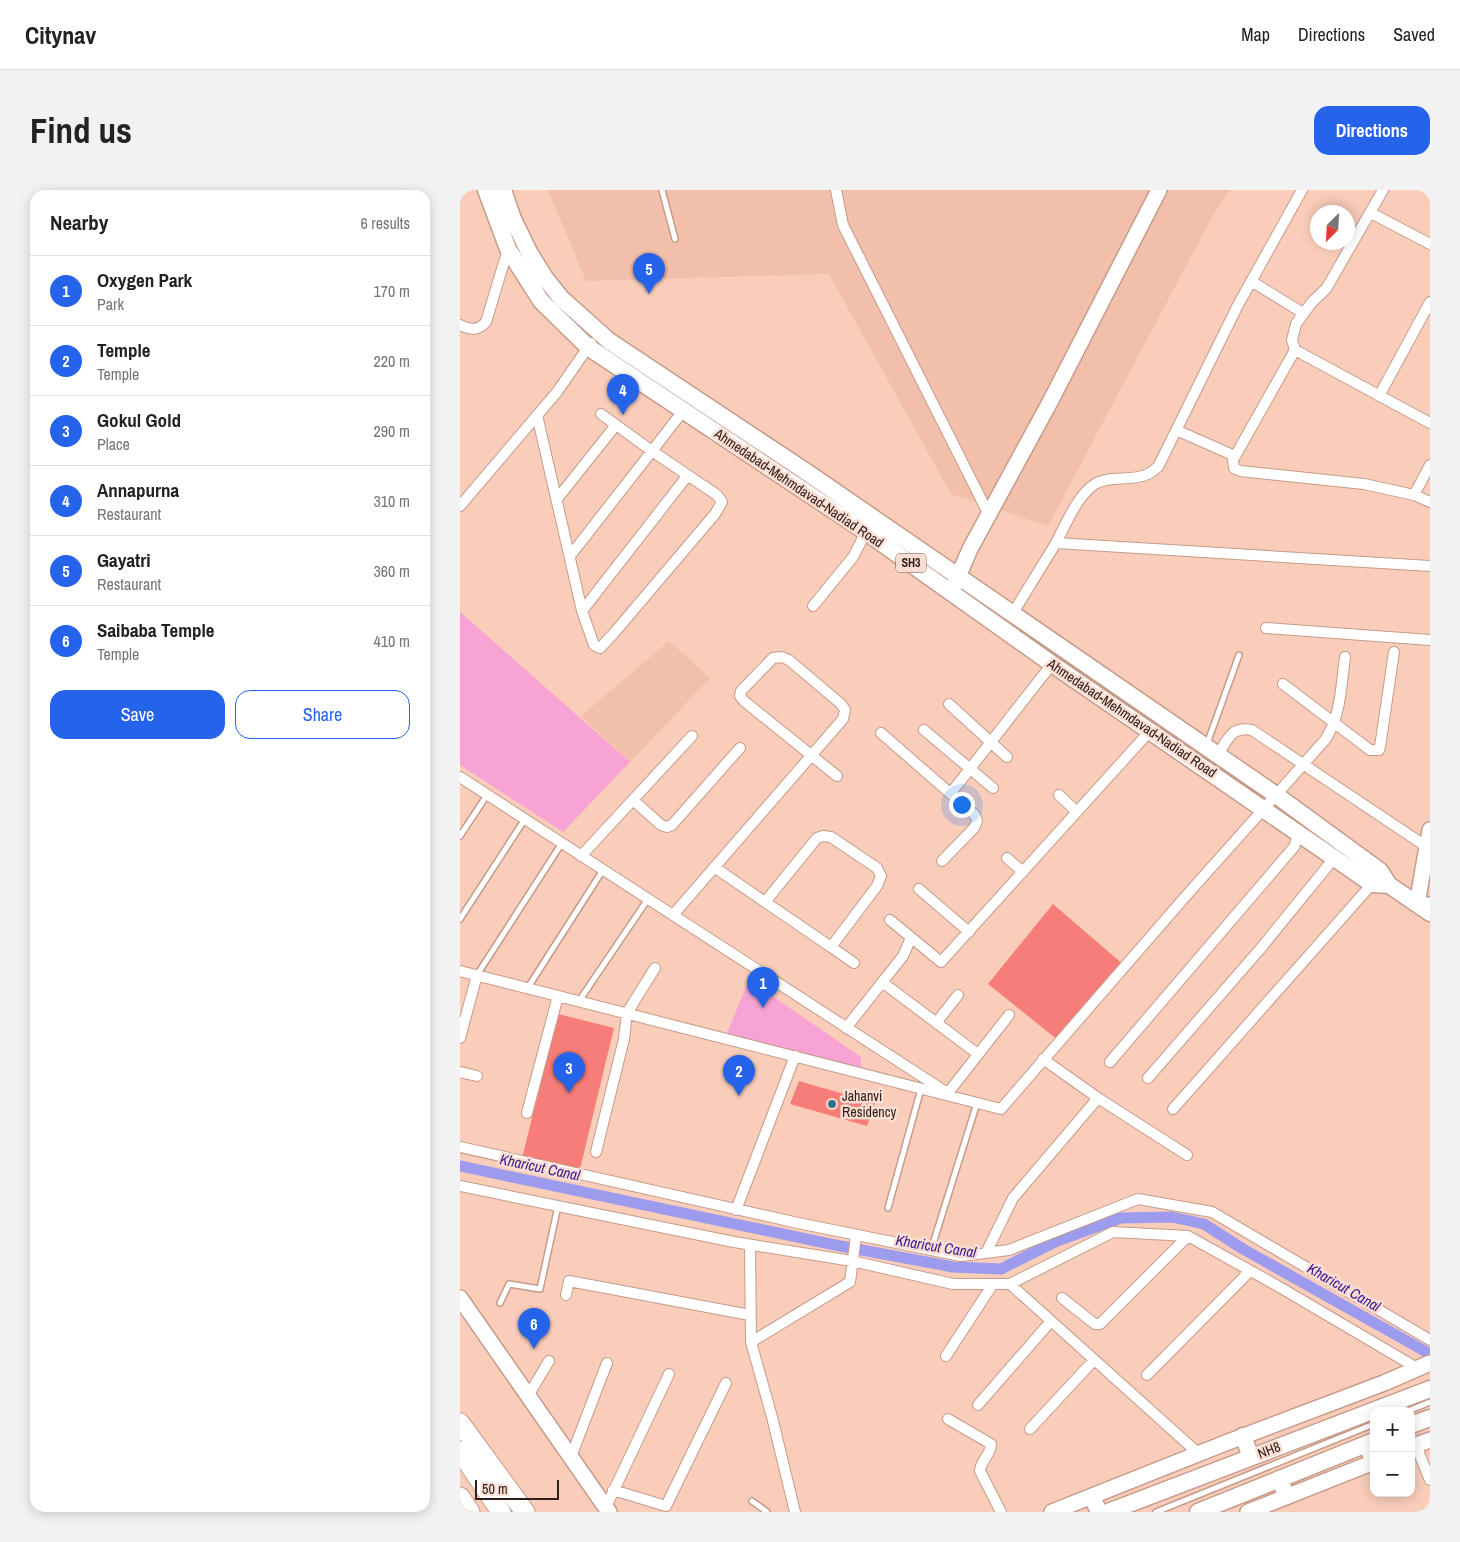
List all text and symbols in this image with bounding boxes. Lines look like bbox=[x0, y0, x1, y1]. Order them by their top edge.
text: Citynav bbox=[25, 19, 96, 51]
text: Map bbox=[1241, 22, 1270, 47]
text: Directions bbox=[1298, 22, 1365, 47]
text: Saved bbox=[1393, 22, 1435, 47]
button: Directions bbox=[1314, 106, 1430, 155]
text: Find us bbox=[30, 107, 132, 154]
north arrow bbox=[1310, 205, 1355, 250]
text: Nearby bbox=[50, 208, 108, 237]
text: 6 results bbox=[360, 212, 410, 234]
pin: 5 bbox=[633, 253, 665, 294]
text: Oxygen Park bbox=[97, 267, 192, 293]
text: 1 bbox=[62, 280, 70, 302]
text: 170 m bbox=[374, 280, 410, 302]
text: Park bbox=[97, 293, 124, 315]
text: Temple bbox=[97, 337, 150, 363]
text: 2 bbox=[62, 350, 70, 372]
text: 220 m bbox=[374, 350, 410, 372]
text: Temple bbox=[97, 363, 139, 385]
pin: 4 bbox=[607, 374, 639, 415]
text: Gokul Gold bbox=[97, 407, 181, 433]
text: 3 bbox=[62, 420, 70, 442]
text: 290 m bbox=[374, 420, 410, 442]
street label: Ahmedabad-Mehmdavad-Nadiad Road bbox=[710, 424, 887, 551]
text: Place bbox=[97, 433, 130, 455]
text: Annapurna bbox=[97, 477, 179, 503]
text: 4 bbox=[62, 490, 70, 512]
text: 310 m bbox=[374, 490, 410, 512]
text: Restaurant bbox=[97, 503, 161, 525]
text: Gayatri bbox=[97, 547, 151, 573]
road number: SH3 bbox=[896, 553, 926, 572]
text: 5 bbox=[62, 560, 70, 582]
text: 360 m bbox=[374, 560, 410, 582]
text: Restaurant bbox=[97, 573, 161, 595]
text: Saibaba Temple bbox=[97, 617, 215, 643]
text: 6 bbox=[62, 630, 70, 652]
text: 410 m bbox=[374, 630, 410, 652]
text: Temple bbox=[97, 643, 139, 665]
street label: Ahmedabad-Mehmdavad-Nadiad Road bbox=[1043, 654, 1220, 781]
button: Save bbox=[50, 690, 225, 739]
button: Share bbox=[235, 690, 410, 739]
your location bbox=[949, 792, 975, 818]
pin: 1 bbox=[747, 967, 779, 1008]
pin: 3 bbox=[553, 1052, 585, 1093]
pin: 2 bbox=[723, 1055, 755, 1096]
place label: Jahanvi Residency bbox=[842, 1087, 896, 1121]
marker: Jahanvi Residency bbox=[826, 1098, 838, 1110]
water label: Kharicut Canal bbox=[498, 1148, 582, 1186]
water label: Kharicut Canal bbox=[894, 1229, 978, 1263]
water label: Kharicut Canal bbox=[1304, 1258, 1385, 1317]
pin: 6 bbox=[518, 1308, 550, 1349]
map controls bbox=[1370, 1407, 1415, 1497]
button: + bbox=[1370, 1407, 1415, 1452]
street label: NH8 bbox=[1255, 1437, 1283, 1463]
button: − bbox=[1370, 1452, 1415, 1497]
scale bar bbox=[475, 1477, 559, 1500]
text: 50 m bbox=[482, 1480, 508, 1498]

